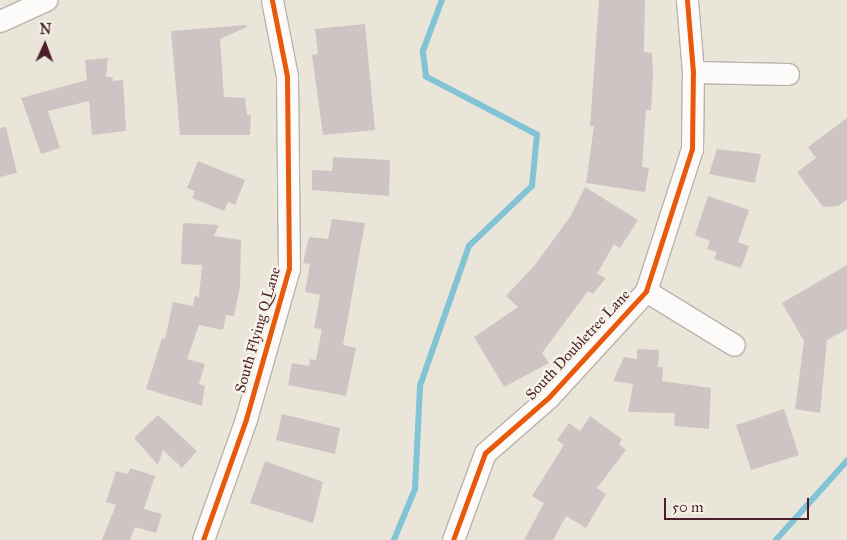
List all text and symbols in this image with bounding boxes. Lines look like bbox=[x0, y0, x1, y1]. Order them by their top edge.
north arrow bbox=[20, 20, 70, 70]
text: N bbox=[39, 21, 52, 38]
street label: South Flying Q Lane bbox=[231, 265, 285, 395]
street label: South Doubletree Lane bbox=[522, 286, 634, 404]
scale bar bbox=[667, 488, 812, 520]
text: 50 m bbox=[672, 498, 704, 516]

